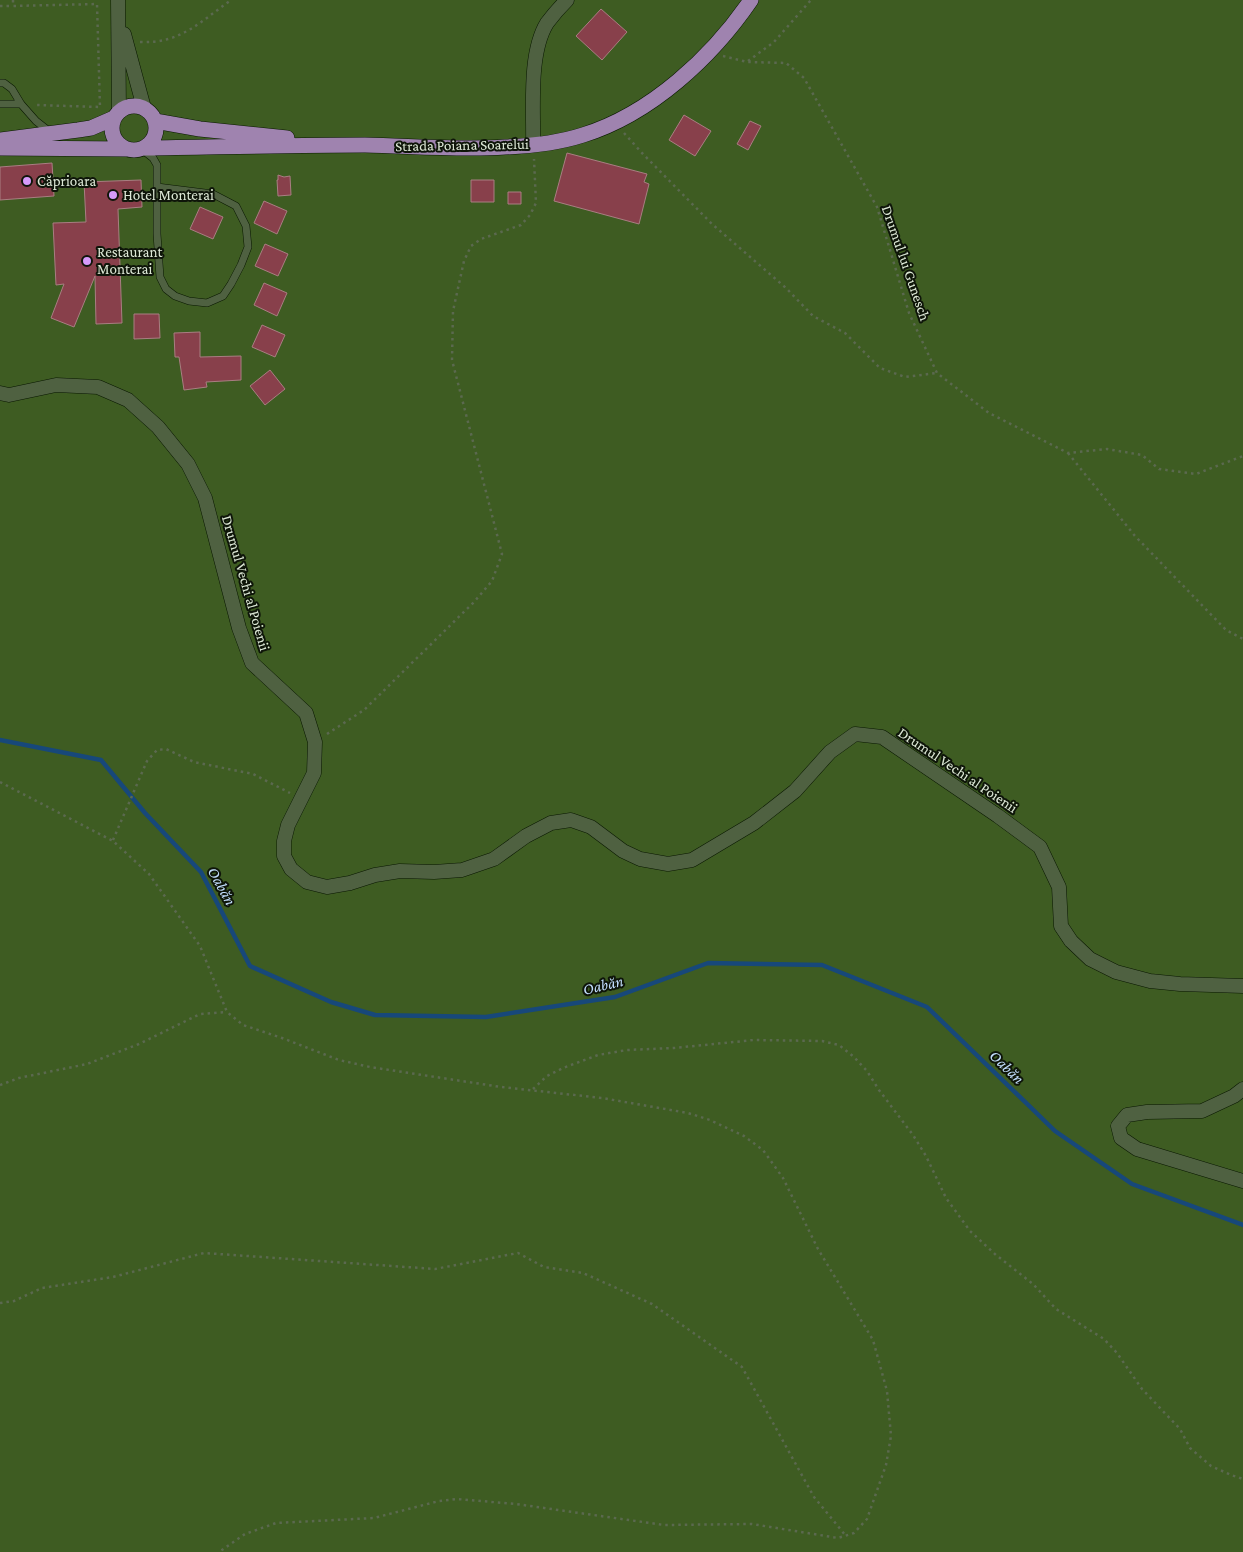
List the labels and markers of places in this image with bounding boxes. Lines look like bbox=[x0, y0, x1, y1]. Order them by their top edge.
place label: Căprioara bbox=[37, 173, 96, 190]
marker: Căprioara bbox=[21, 175, 33, 187]
place label: Hotel Monterai bbox=[123, 187, 214, 203]
marker: Hotel Monterai bbox=[107, 189, 119, 201]
place label: Restaurant Monterai bbox=[97, 244, 163, 277]
marker: Restaurant Monterai bbox=[81, 255, 93, 267]

